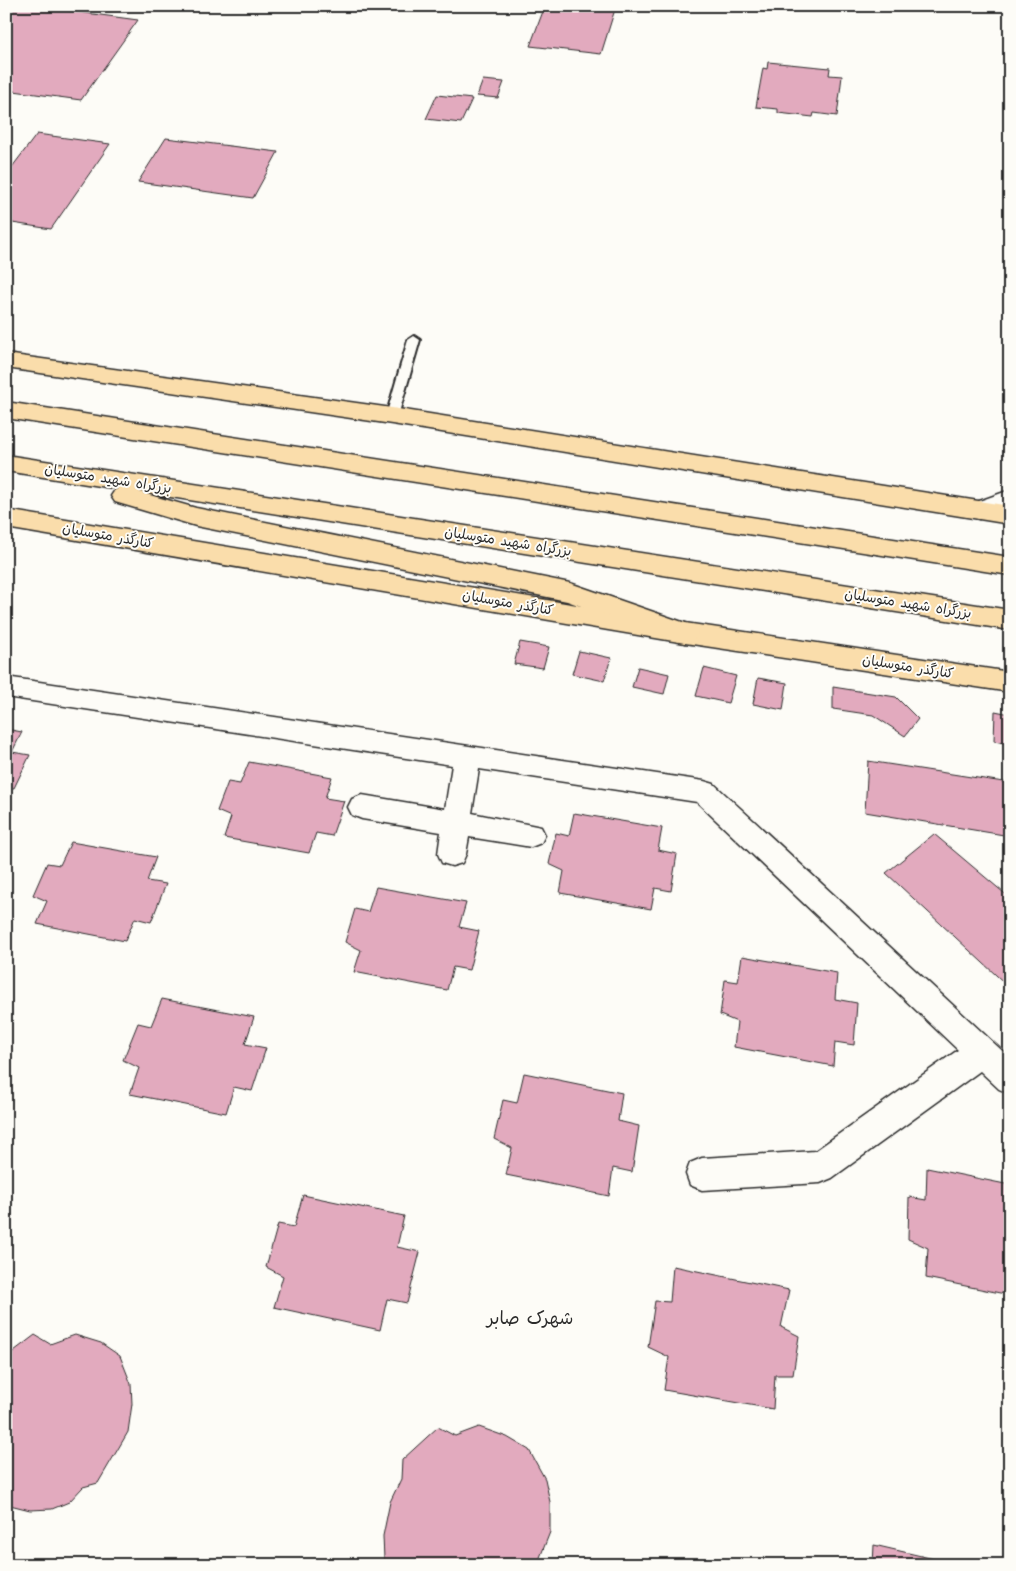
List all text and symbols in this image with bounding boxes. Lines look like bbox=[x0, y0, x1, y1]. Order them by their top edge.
street label: بزرگراه شهید متوسلیان bbox=[43, 458, 173, 500]
street label: کنارگذر متوسلیان bbox=[61, 517, 155, 555]
street label: بزرگراه شهید متوسلیان bbox=[443, 521, 573, 563]
street label: بزرگراه شهید متوسلیان bbox=[843, 583, 973, 625]
street label: کنارگذر متوسلیان bbox=[461, 584, 555, 622]
street label: کنارگذر متوسلیان bbox=[861, 649, 955, 685]
district label: شهرک صابر bbox=[485, 1305, 573, 1334]

